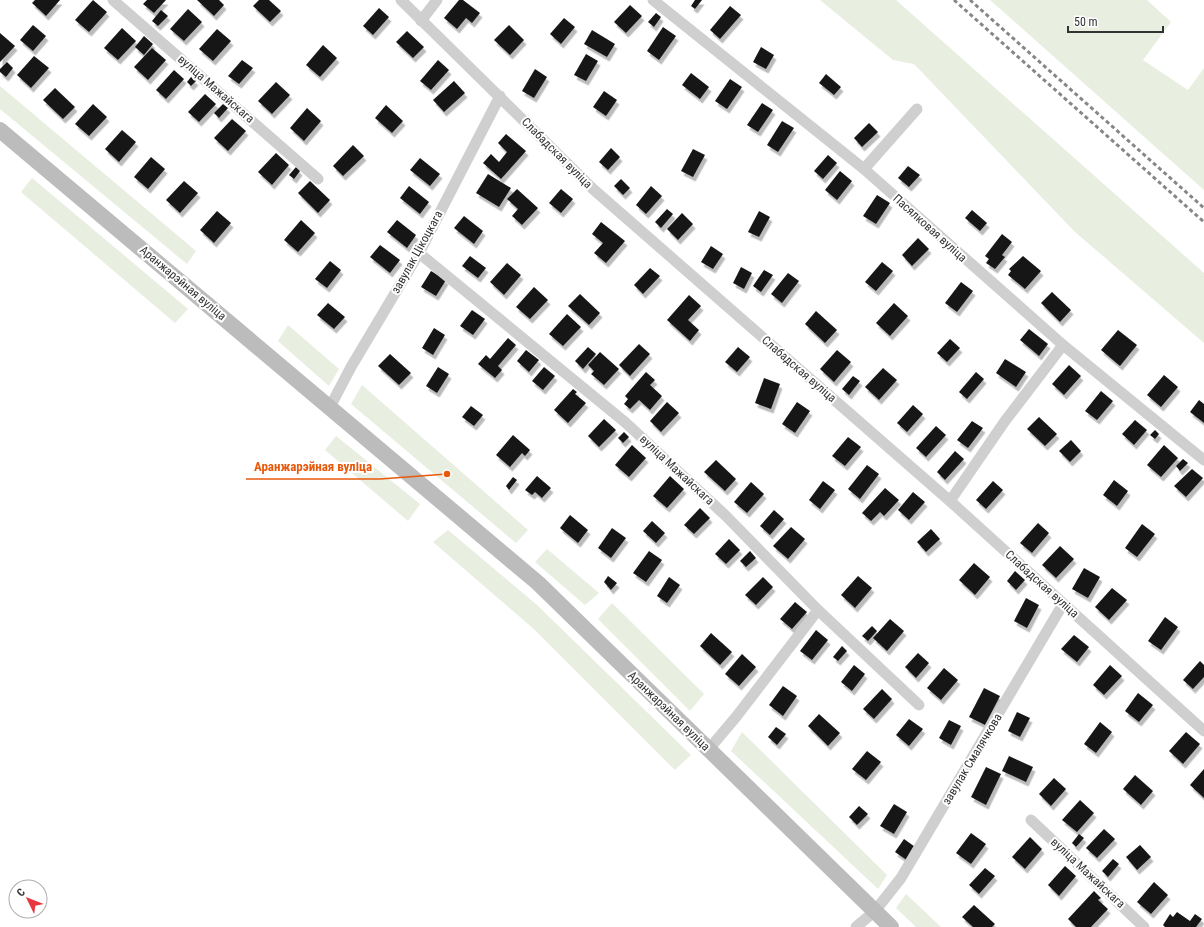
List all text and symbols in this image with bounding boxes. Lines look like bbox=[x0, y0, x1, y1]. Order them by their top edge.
scale bar bbox=[1068, 8, 1163, 34]
text: 50 m bbox=[1074, 15, 1098, 29]
street label: вуліца Мажайскага bbox=[175, 52, 257, 126]
street label: Слабадская вуліца bbox=[519, 115, 595, 191]
street label: Пасялковая вуліца bbox=[890, 191, 970, 265]
street label: завулак Цікоцкага bbox=[388, 208, 446, 296]
street label: Аранжарэйная вуліца bbox=[137, 243, 229, 323]
street label: Слабадская вуліца bbox=[759, 333, 839, 405]
street label: вуліца Мажайскага bbox=[637, 432, 717, 508]
callout: Аранжарэйная вуліца bbox=[246, 454, 380, 479]
text: Аранжарэйная вуліца bbox=[254, 459, 372, 474]
street label: Слабадская вуліца bbox=[1002, 547, 1082, 621]
street label: Аранжарэйная вуліца bbox=[625, 668, 713, 754]
street label: завулак Смалячкова bbox=[939, 711, 1005, 807]
street label: вуліца Мажайскага bbox=[1048, 835, 1128, 911]
north arrow bbox=[8, 879, 48, 919]
text: С bbox=[14, 886, 28, 899]

